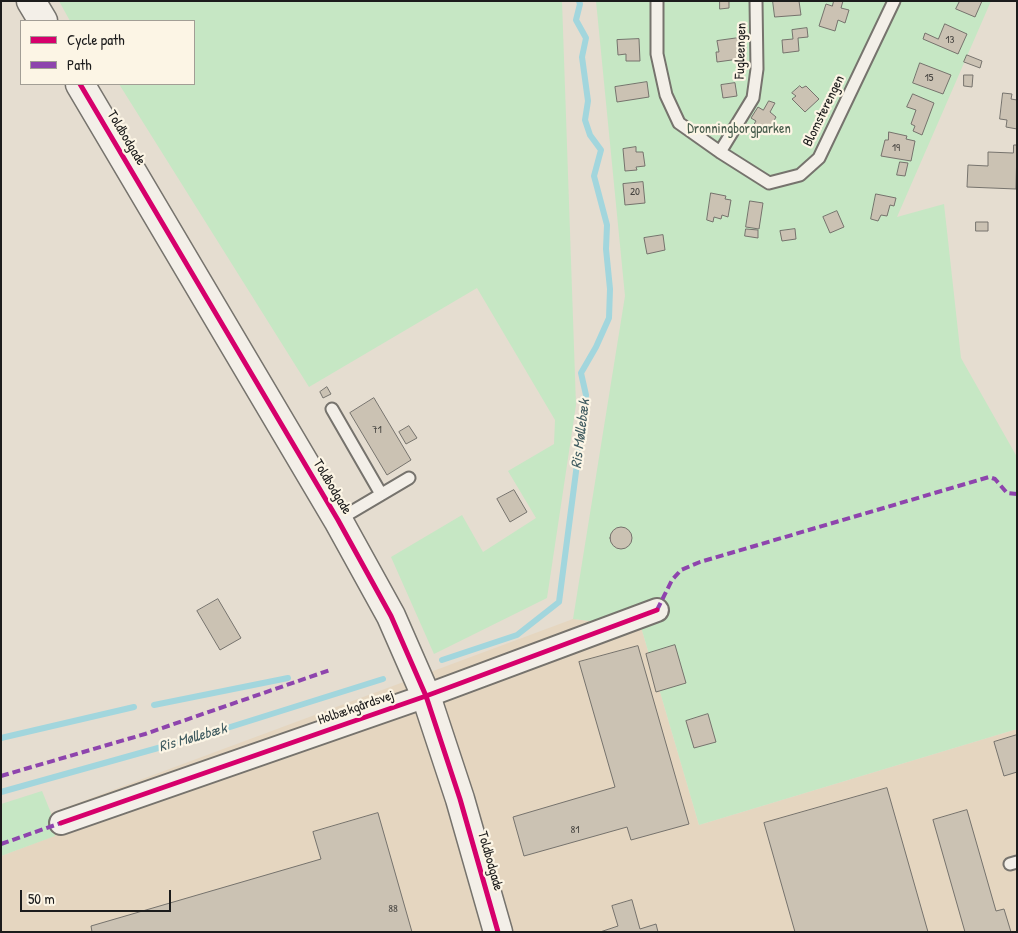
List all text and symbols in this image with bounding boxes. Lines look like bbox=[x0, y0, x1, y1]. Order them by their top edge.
legend bbox=[20, 20, 195, 85]
street label: Fugleengen bbox=[732, 23, 750, 79]
text: Cycle path bbox=[67, 29, 125, 50]
house number: 13 bbox=[946, 33, 954, 47]
text: Path bbox=[67, 54, 92, 75]
house number: 15 bbox=[925, 71, 933, 85]
street label: Blomsterengen bbox=[800, 73, 848, 149]
street label: Toldbodgade bbox=[103, 108, 149, 168]
park label: Dronningborgparken bbox=[687, 121, 791, 137]
house number: 19 bbox=[892, 141, 900, 155]
house number: 20 bbox=[630, 185, 640, 199]
water label: Ris Møllebæk bbox=[568, 398, 594, 470]
house number: 71 bbox=[372, 423, 382, 437]
street label: Toldbodgade bbox=[309, 457, 355, 517]
street label: Holbækgårdsvej bbox=[316, 687, 396, 729]
water label: Ris Møllebæk bbox=[157, 720, 229, 756]
house number: 81 bbox=[571, 823, 579, 837]
street label: Toldbodgade bbox=[474, 829, 506, 893]
scale bar bbox=[22, 880, 174, 912]
text: 50 m bbox=[28, 888, 55, 909]
house number: 88 bbox=[388, 902, 398, 916]

